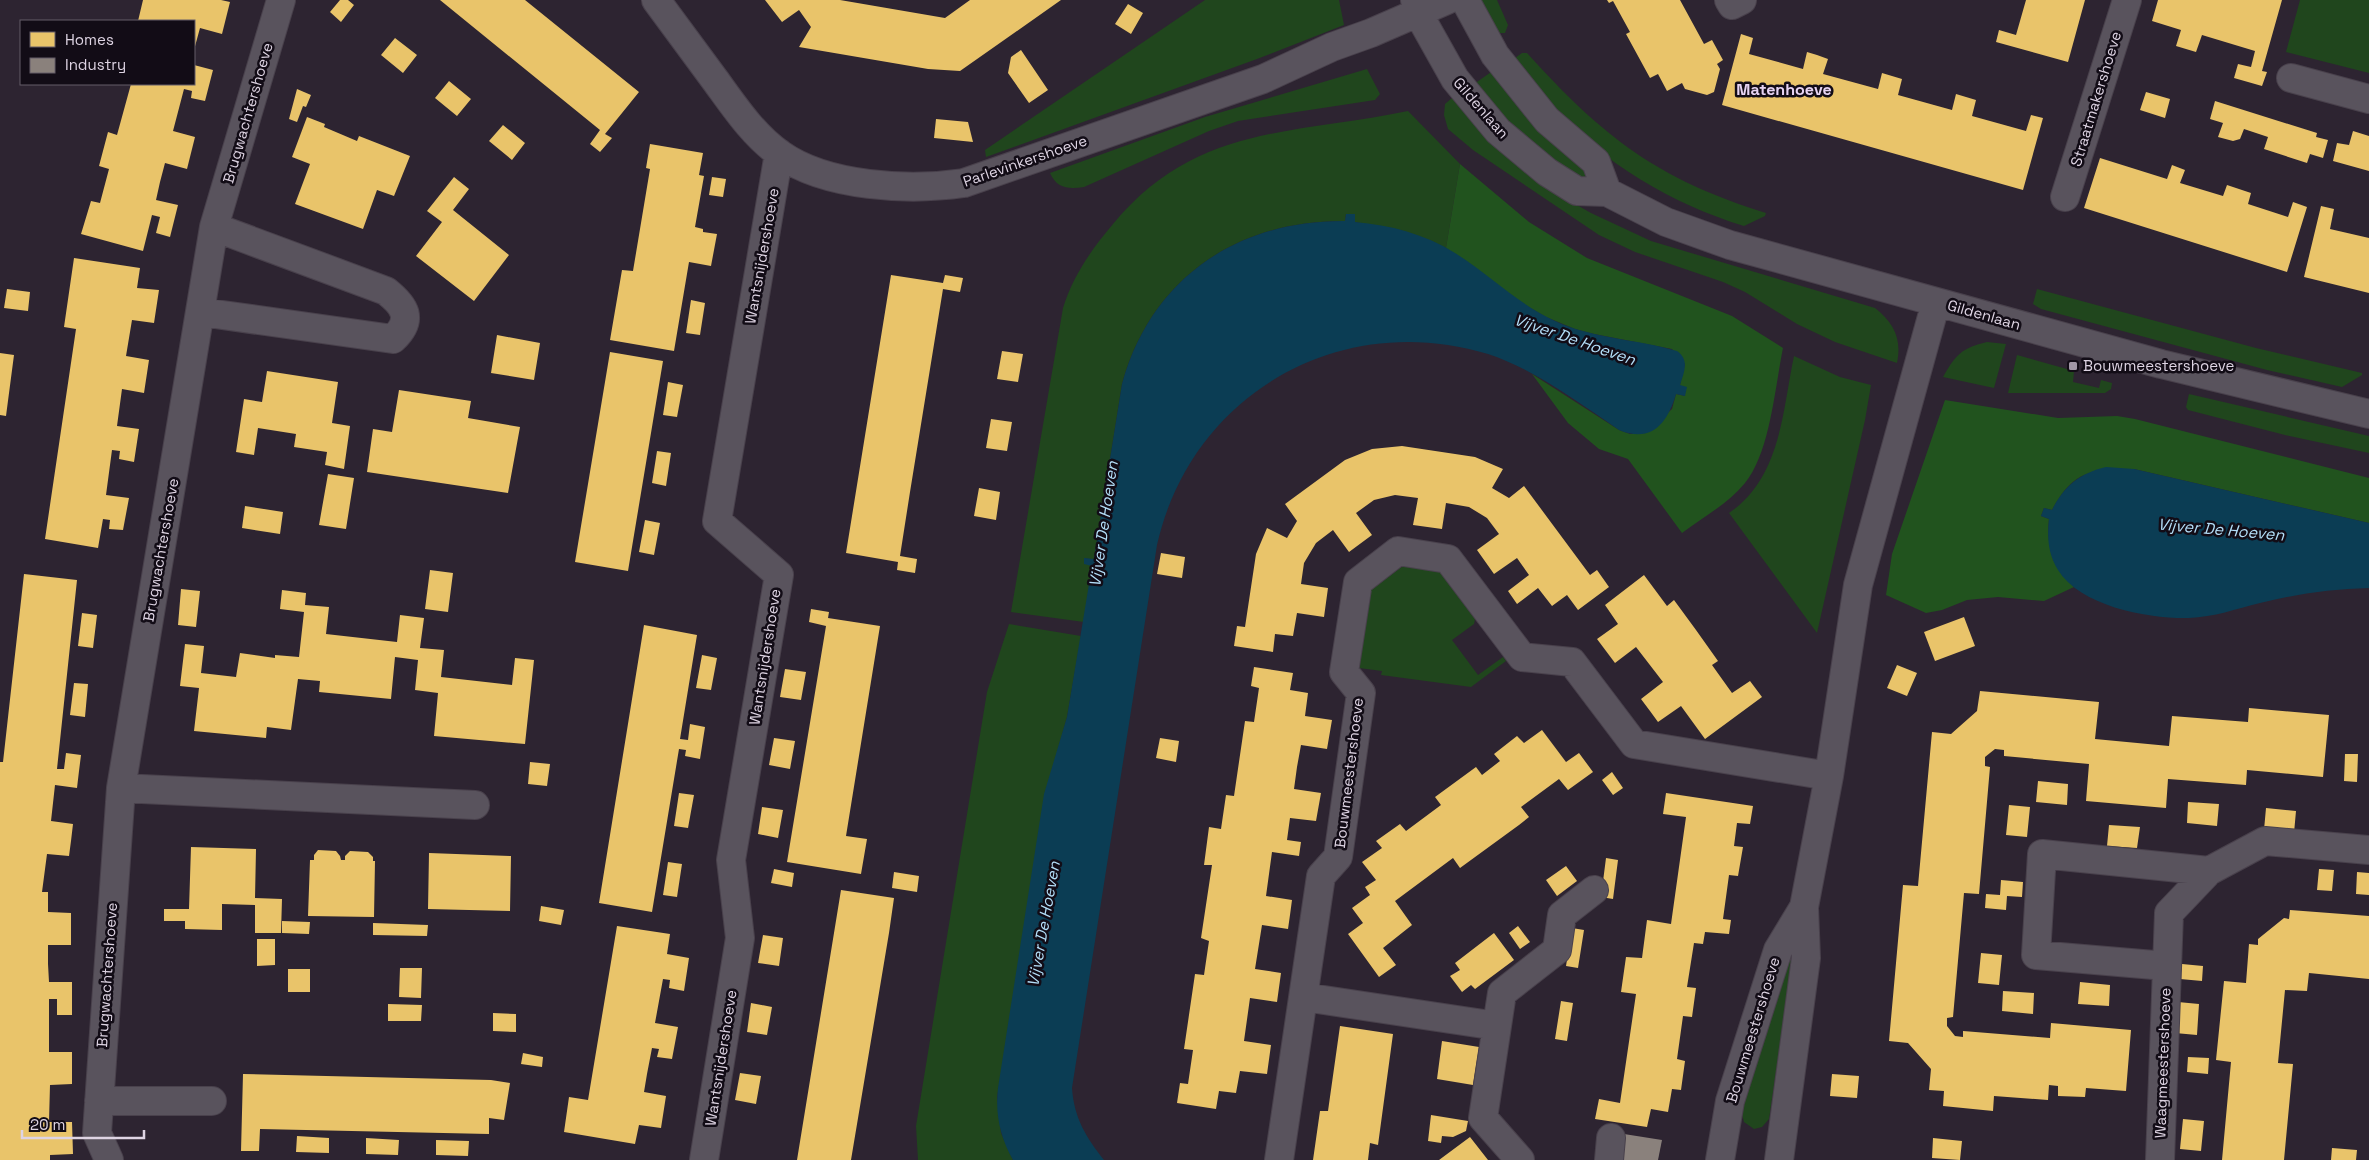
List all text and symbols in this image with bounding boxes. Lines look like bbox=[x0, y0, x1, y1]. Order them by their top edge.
legend bbox=[20, 20, 195, 85]
street label: Straatmakershoeve bbox=[2066, 29, 2125, 169]
text: Homes bbox=[65, 30, 114, 49]
street label: Brugwachtershoeve bbox=[218, 40, 277, 185]
text: Industry bbox=[65, 55, 126, 74]
street label: Gildenlaan bbox=[1450, 73, 1513, 142]
district label: Matenhoeve bbox=[1736, 79, 1832, 100]
street label: Parlevinkershoeve bbox=[960, 130, 1089, 191]
street label: Wantsnijdershoeve bbox=[740, 186, 783, 325]
street label: Gildenlaan bbox=[1945, 295, 2023, 334]
water label: Vijver De Hoeven bbox=[1511, 309, 1639, 370]
place label: Bouwmeestershoeve bbox=[2083, 356, 2235, 375]
marker: Bouwmeestershoeve bbox=[2067, 360, 2079, 372]
water label: Vijver De Hoeven bbox=[1084, 459, 1123, 588]
street label: Brugwachtershoeve bbox=[139, 477, 182, 623]
water label: Vijver De Hoeven bbox=[2157, 514, 2286, 546]
street label: Wantsnijdershoeve bbox=[744, 587, 785, 726]
street label: Bouwmeestershoeve bbox=[1330, 697, 1367, 849]
water label: Vijver De Hoeven bbox=[1022, 859, 1065, 988]
street label: Brugwachtershoeve bbox=[92, 902, 121, 1048]
street label: Bouwmeestershoeve bbox=[1721, 955, 1784, 1105]
street label: Waagmeestershoeve bbox=[2150, 987, 2175, 1139]
street label: Wantsnijdershoeve bbox=[700, 988, 741, 1127]
scale bar bbox=[22, 1108, 145, 1140]
text: 20 m bbox=[30, 1115, 65, 1134]

